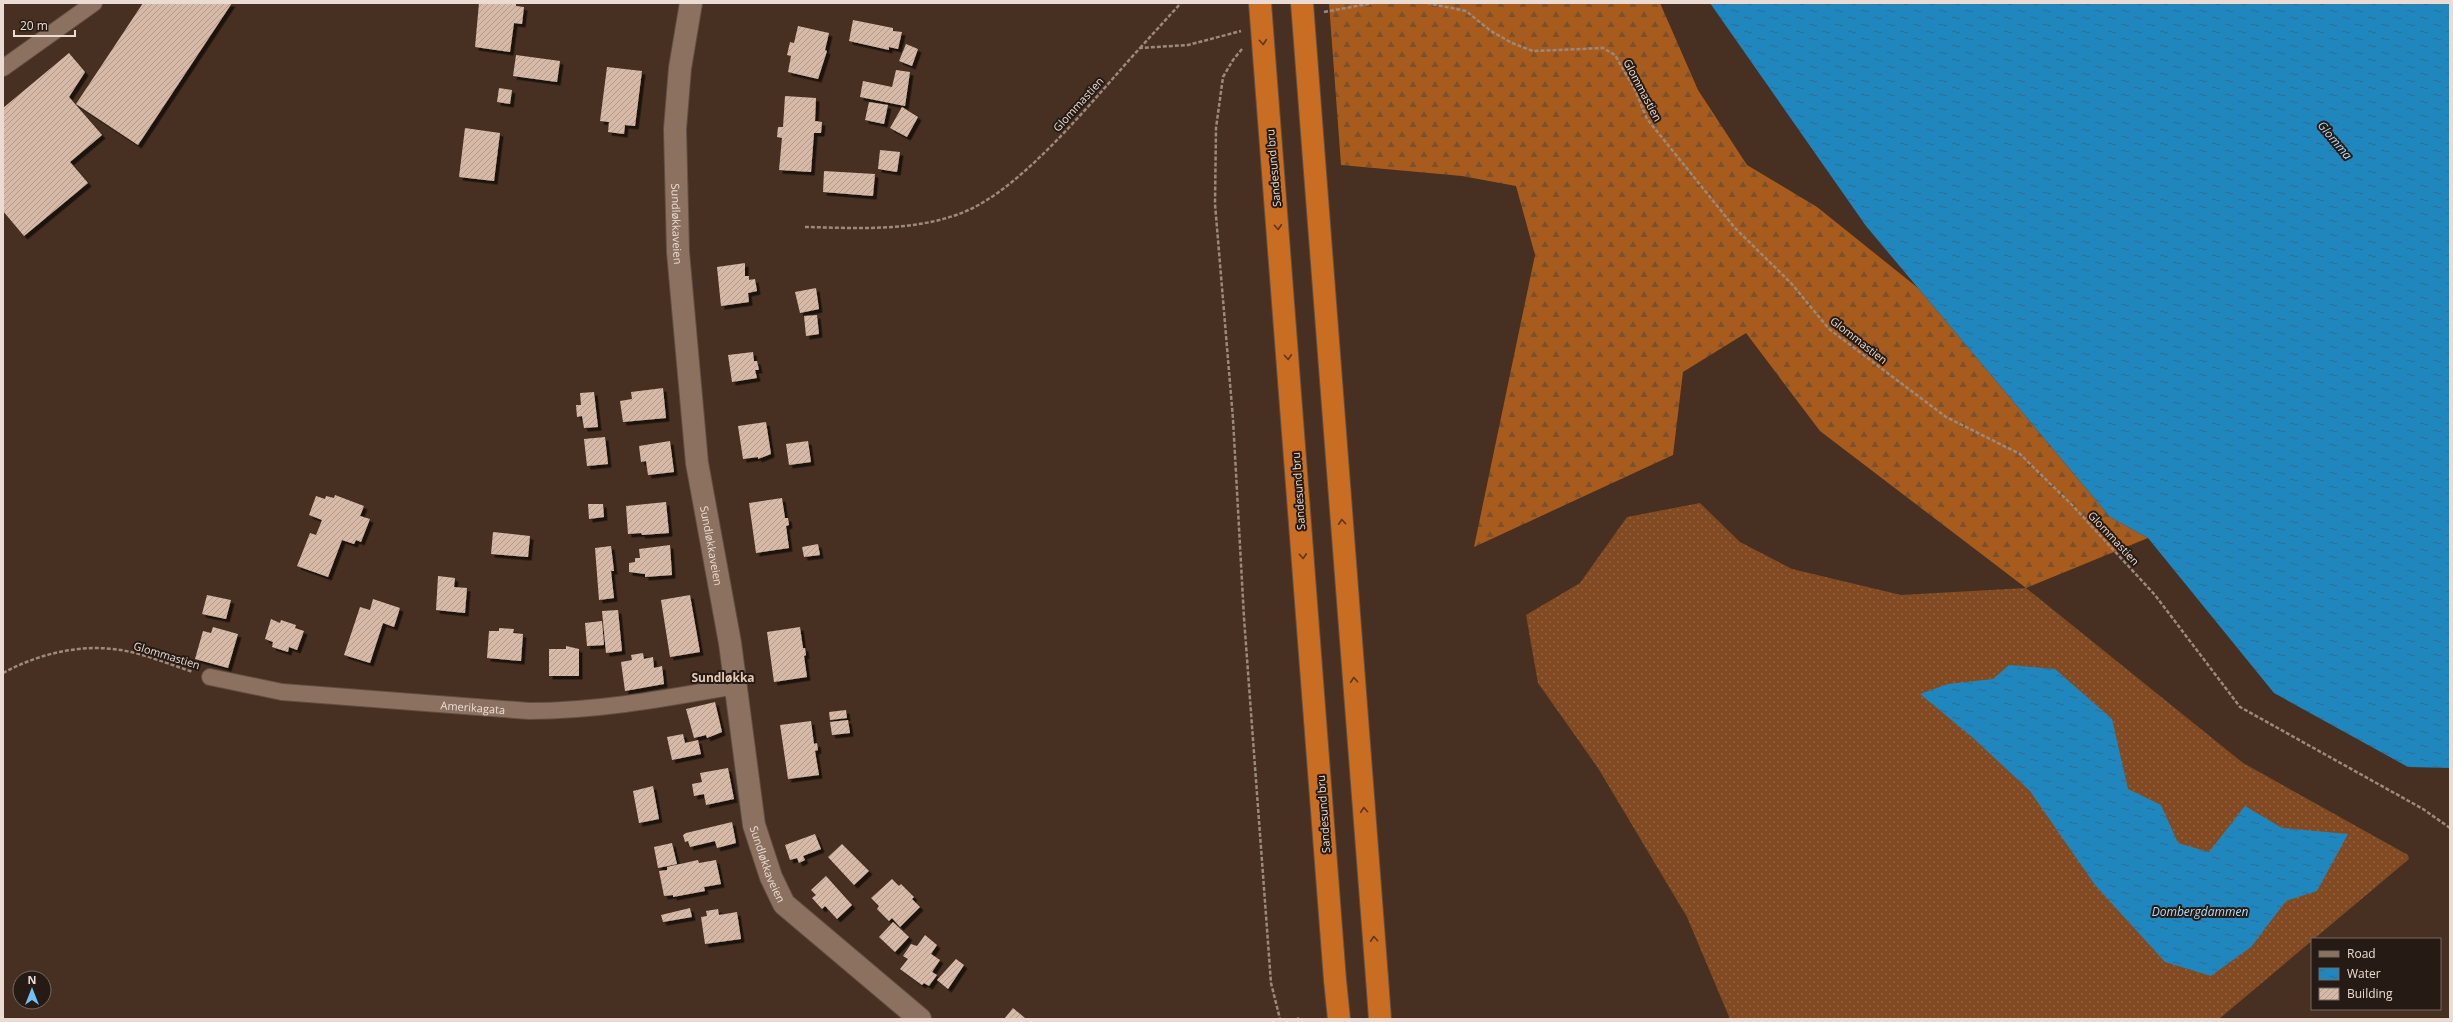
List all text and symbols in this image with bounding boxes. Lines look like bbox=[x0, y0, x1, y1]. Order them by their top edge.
scale bar bbox=[14, 12, 75, 38]
text: 20 m bbox=[20, 17, 48, 34]
one-way arrow bbox=[1258, 39, 1267, 45]
street label: Glommastien bbox=[1620, 56, 1666, 124]
street label: Glommastien bbox=[1049, 73, 1107, 135]
water label: Glomma bbox=[2314, 117, 2356, 163]
street label: Sandesund bru bbox=[1262, 128, 1284, 208]
street label: Sundløkkaveien bbox=[669, 183, 687, 265]
one-way arrow bbox=[1273, 224, 1282, 230]
street label: Glommastien bbox=[1827, 313, 1891, 367]
one-way arrow bbox=[1283, 354, 1292, 360]
street label: Sandesund bru bbox=[1288, 452, 1308, 530]
street label: Sundløkkaveien bbox=[697, 505, 727, 587]
street label: Glommastien bbox=[2085, 508, 2143, 568]
one-way arrow bbox=[1338, 519, 1347, 525]
one-way arrow bbox=[1299, 553, 1308, 559]
street label: Glommastien bbox=[132, 638, 202, 672]
district label: Sundløkka bbox=[691, 669, 755, 686]
one-way arrow bbox=[1350, 677, 1359, 683]
street label: Amerikagata bbox=[440, 697, 506, 717]
street label: Sandesund bru bbox=[1313, 775, 1333, 853]
one-way arrow bbox=[1360, 807, 1369, 813]
street label: Sundløkkaveien bbox=[747, 824, 790, 905]
water label: Dombergdammen bbox=[2152, 903, 2248, 920]
one-way arrow bbox=[1369, 936, 1378, 942]
legend bbox=[2311, 938, 2441, 1010]
text: Road bbox=[2347, 945, 2376, 962]
text: Water bbox=[2347, 965, 2381, 982]
north arrow bbox=[12, 970, 52, 1010]
text: N bbox=[28, 972, 36, 987]
text: Building bbox=[2347, 985, 2393, 1002]

